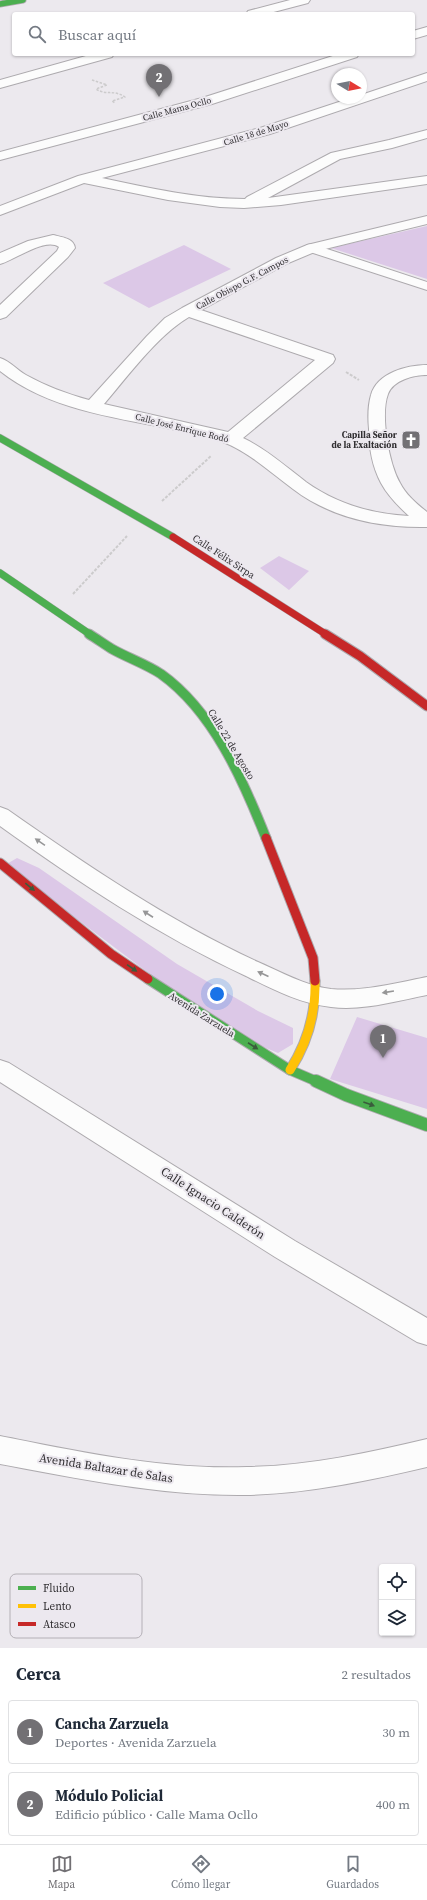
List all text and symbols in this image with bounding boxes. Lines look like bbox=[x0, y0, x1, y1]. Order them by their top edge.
search box bbox=[12, 12, 415, 56]
icon: search bbox=[26, 23, 48, 45]
text: Buscar aquí bbox=[58, 24, 136, 45]
pin: 2 bbox=[146, 64, 172, 97]
north arrow bbox=[331, 68, 367, 104]
street label: Calle Mama Ocllo bbox=[141, 94, 213, 124]
street label: Calle 18 de Mayo bbox=[222, 117, 290, 149]
street label: Calle Obispo G.F. Campos bbox=[194, 254, 290, 312]
street label: Calle José Enrique Rodó bbox=[134, 411, 230, 445]
place label: Capilla Señor de la Exaltación bbox=[331, 429, 398, 451]
church icon: Capilla Señor de la Exaltación bbox=[400, 429, 422, 451]
street label: Calle Félix Sirpa bbox=[190, 531, 258, 582]
street label: Calle 22 de Agosto bbox=[205, 706, 258, 783]
one-way arrow bbox=[34, 838, 45, 846]
one-way arrow bbox=[25, 883, 36, 892]
one-way arrow bbox=[142, 910, 154, 917]
one-way arrow bbox=[127, 964, 137, 972]
one-way arrow bbox=[258, 971, 269, 977]
your location bbox=[207, 984, 227, 1004]
street label: Avenida Zarzuela bbox=[166, 989, 238, 1041]
one-way arrow bbox=[382, 989, 395, 995]
pin: 1 bbox=[370, 1025, 396, 1058]
one-way arrow bbox=[248, 1042, 258, 1050]
one-way arrow bbox=[363, 1101, 375, 1107]
street label: Calle Ignacio Calderón bbox=[158, 1163, 268, 1243]
street label: Avenida Baltazar de Salas bbox=[38, 1450, 174, 1486]
map controls bbox=[379, 1564, 415, 1636]
button: locate bbox=[379, 1564, 415, 1600]
legend bbox=[10, 1574, 142, 1638]
text: Fluido bbox=[43, 1581, 75, 1596]
text: Lento bbox=[43, 1599, 71, 1614]
button: layers bbox=[379, 1600, 415, 1636]
text: Atasco bbox=[43, 1617, 75, 1632]
text: Cerca bbox=[16, 1662, 61, 1686]
text: 2 resultados bbox=[341, 1666, 411, 1683]
text: Cancha Zarzuela bbox=[55, 1713, 169, 1734]
text: 1 bbox=[26, 1724, 34, 1741]
text: 30 m bbox=[382, 1724, 410, 1741]
text: Deportes · Avenida Zarzuela bbox=[55, 1734, 217, 1751]
text: Módulo Policial bbox=[55, 1785, 163, 1806]
text: 2 bbox=[26, 1796, 34, 1813]
text: 400 m bbox=[376, 1796, 410, 1813]
text: Edificio público · Calle Mama Ocllo bbox=[55, 1806, 258, 1823]
tab: Mapa bbox=[48, 1853, 75, 1892]
tab: Cómo llegar bbox=[171, 1853, 230, 1892]
tab: Guardados bbox=[326, 1853, 379, 1892]

